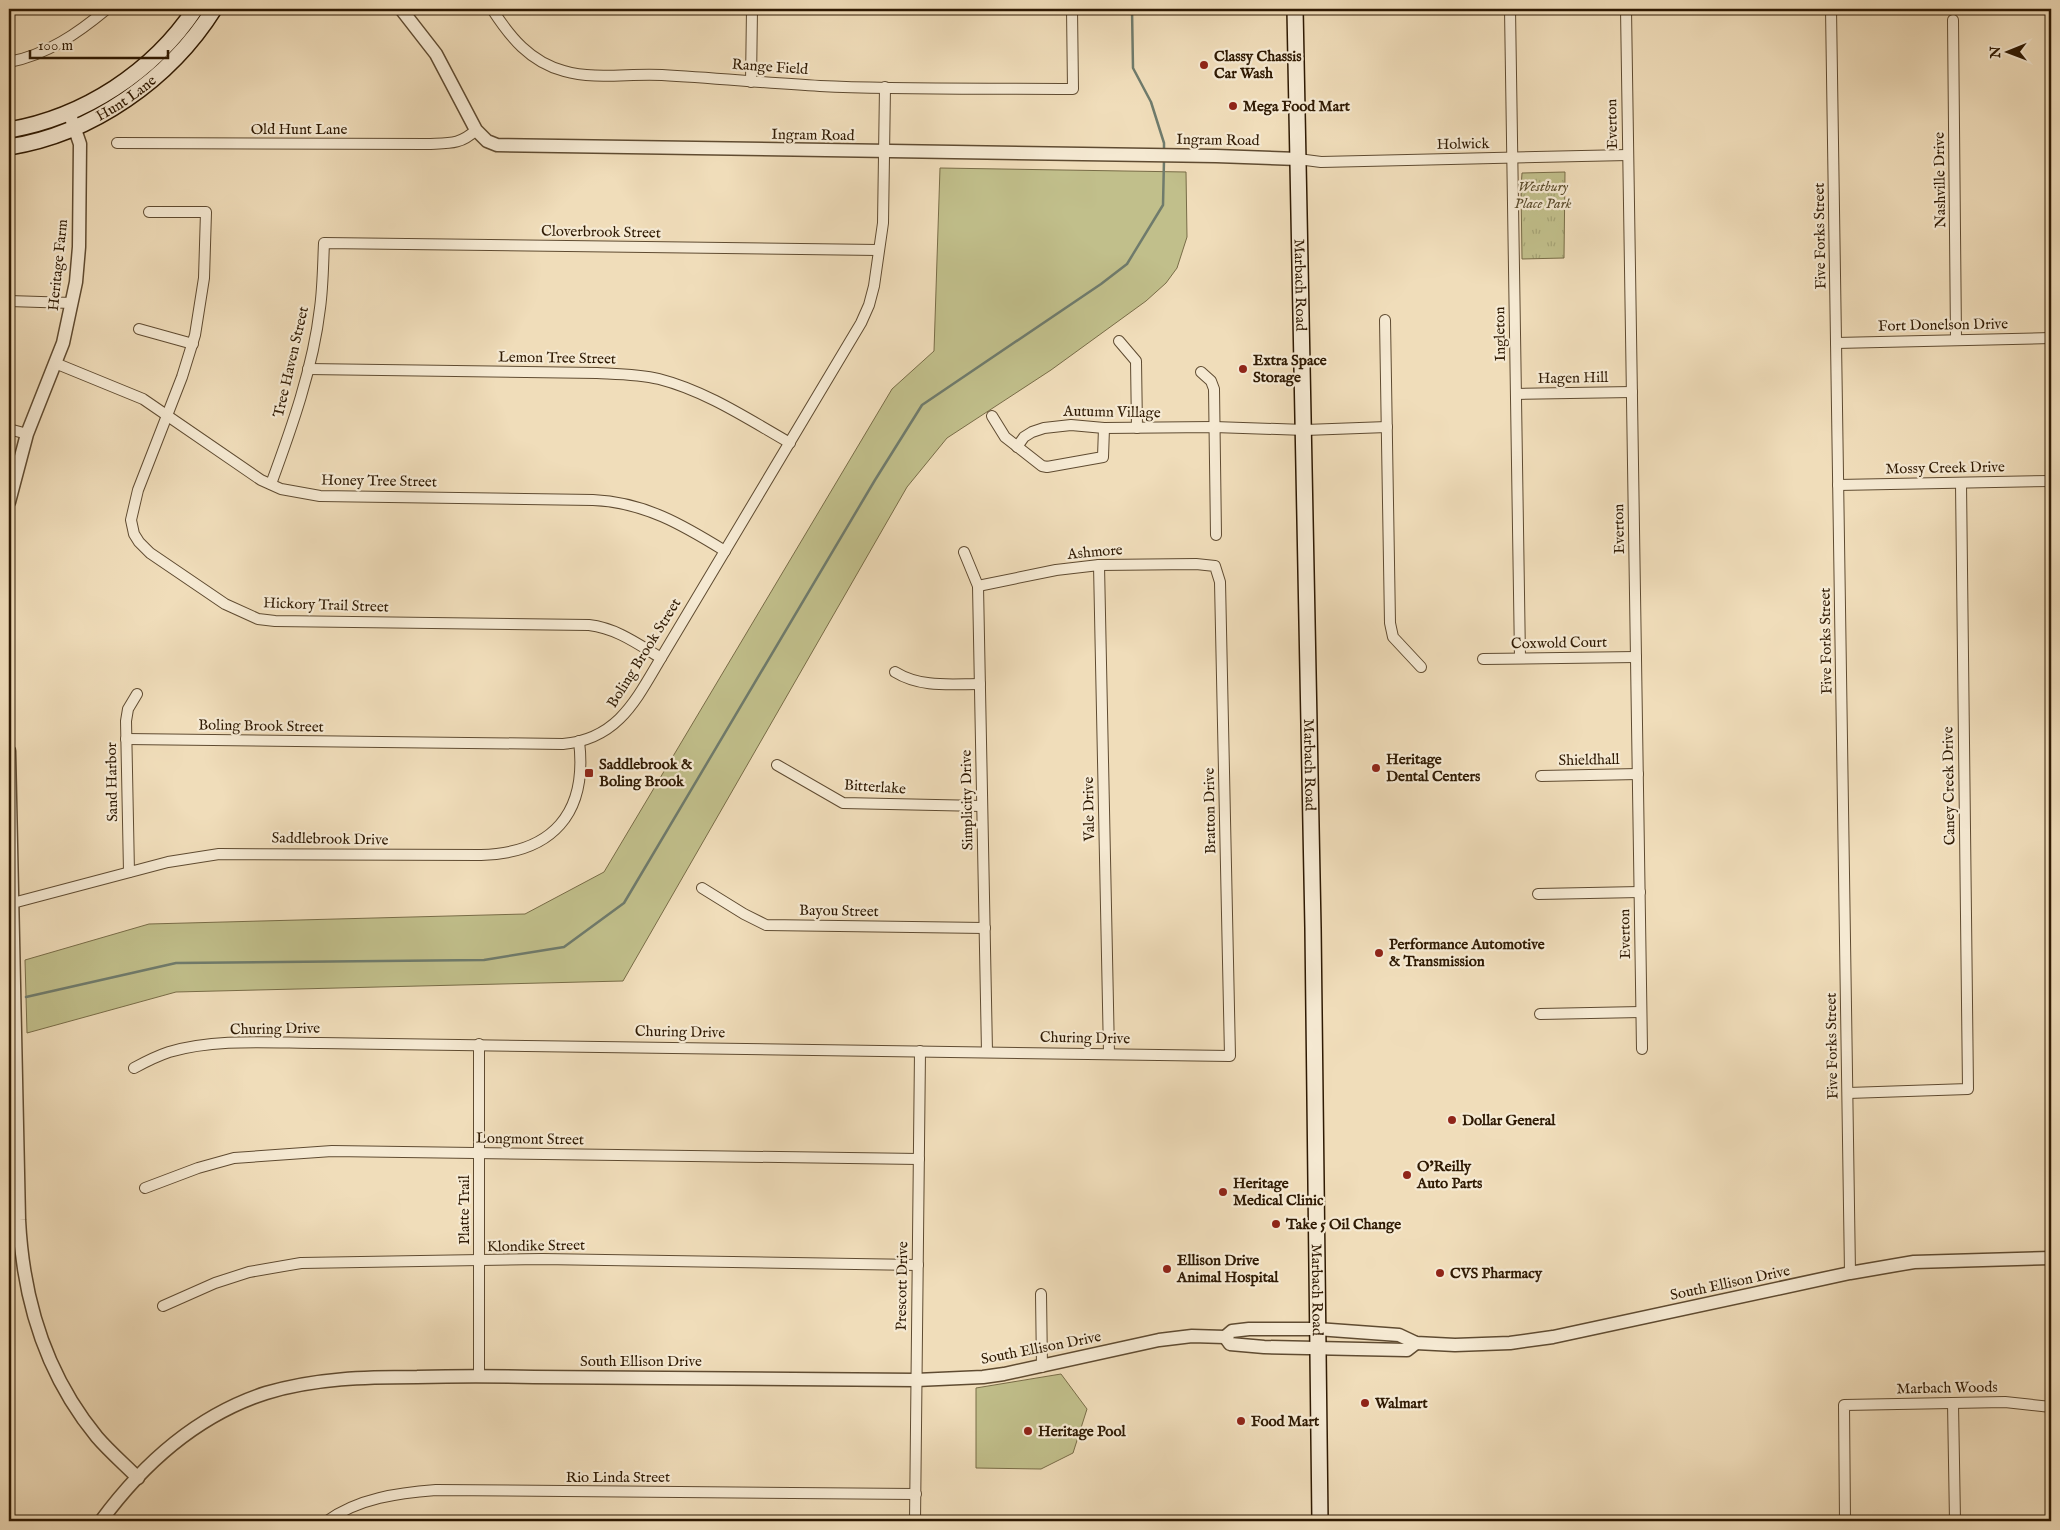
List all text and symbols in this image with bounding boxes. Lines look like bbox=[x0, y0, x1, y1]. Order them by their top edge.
scale bar bbox=[30, 28, 168, 60]
north arrow bbox=[1982, 28, 2032, 78]
text: 100 m bbox=[38, 36, 74, 55]
text: N bbox=[1987, 46, 2005, 59]
place label: Classy Chassis Car Wash bbox=[1214, 47, 1302, 83]
street label: Range Field bbox=[731, 55, 810, 79]
marker: Classy Chassis Car Wash bbox=[1198, 59, 1210, 71]
street label: Hunt Lane bbox=[93, 71, 160, 125]
place label: Mega Food Mart bbox=[1243, 97, 1351, 116]
street label: Everton bbox=[1602, 99, 1622, 149]
marker: Mega Food Mart bbox=[1227, 100, 1239, 112]
street label: Old Hunt Lane bbox=[251, 120, 347, 139]
street label: Ingram Road bbox=[771, 125, 856, 145]
street label: Ingram Road bbox=[1176, 130, 1261, 150]
street label: Nashville Drive bbox=[1930, 132, 1950, 228]
street label: Holwick bbox=[1436, 134, 1491, 154]
park label: Westbury Place Park bbox=[1514, 177, 1572, 213]
street label: Five Forks Street bbox=[1810, 182, 1830, 290]
street label: Heritage Farm bbox=[44, 218, 72, 312]
street label: Cloverbrook Street bbox=[541, 221, 661, 243]
street label: Marbach Road bbox=[1290, 239, 1311, 332]
street label: Tree Haven Street bbox=[269, 305, 313, 419]
street label: Ingleton bbox=[1490, 307, 1510, 361]
street label: Fort Donelson Drive bbox=[1878, 314, 2008, 336]
street label: Lemon Tree Street bbox=[498, 347, 616, 369]
place label: Extra Space Storage bbox=[1253, 351, 1327, 387]
marker: Extra Space Storage bbox=[1237, 363, 1249, 375]
street label: Hagen Hill bbox=[1537, 368, 1609, 388]
street label: Autumn Village bbox=[1062, 402, 1161, 422]
street label: Mossy Creek Drive bbox=[1885, 457, 2005, 479]
street label: Honey Tree Street bbox=[321, 470, 437, 492]
street label: Everton bbox=[1609, 504, 1629, 554]
street label: Ashmore bbox=[1066, 540, 1124, 564]
street label: Five Forks Street bbox=[1816, 587, 1836, 695]
street label: Hickory Trail Street bbox=[263, 593, 389, 617]
street label: Boling Brook Street bbox=[603, 595, 685, 711]
street label: Coxwold Court bbox=[1511, 633, 1607, 653]
street label: Boling Brook Street bbox=[198, 715, 324, 737]
street label: Marbach Road bbox=[1299, 719, 1320, 812]
street label: Caney Creek Drive bbox=[1938, 726, 1960, 846]
street label: Sand Harbor bbox=[102, 741, 122, 822]
street label: Simplicity Drive bbox=[957, 749, 977, 850]
place label: Heritage Dental Centers bbox=[1386, 750, 1481, 786]
street label: Shieldhall bbox=[1558, 750, 1621, 770]
place label: Saddlebrook & Boling Brook bbox=[599, 755, 693, 791]
marker: Heritage Dental Centers bbox=[1370, 762, 1382, 774]
marker: Saddlebrook & Boling Brook bbox=[583, 767, 595, 779]
street label: Bratton Drive bbox=[1200, 768, 1220, 854]
street label: Bitterlake bbox=[843, 775, 907, 799]
street label: Vale Drive bbox=[1079, 776, 1099, 842]
street label: Saddlebrook Drive bbox=[271, 828, 389, 850]
street label: Bayou Street bbox=[799, 901, 879, 921]
street label: Everton bbox=[1615, 909, 1635, 959]
place label: Performance Automotive & Transmission bbox=[1389, 935, 1545, 971]
marker: Performance Automotive & Transmission bbox=[1373, 947, 1385, 959]
street label: Five Forks Street bbox=[1822, 992, 1842, 1100]
street label: Churing Drive bbox=[230, 1019, 320, 1039]
street label: Churing Drive bbox=[635, 1022, 725, 1042]
street label: Churing Drive bbox=[1040, 1028, 1130, 1048]
place label: Dollar General bbox=[1462, 1111, 1556, 1130]
marker: Dollar General bbox=[1446, 1114, 1458, 1126]
street label: Longmont Street bbox=[476, 1129, 584, 1149]
place label: O'Reilly Auto Parts bbox=[1416, 1157, 1483, 1193]
marker: O'Reilly Auto Parts bbox=[1401, 1169, 1413, 1181]
street label: Platte Trail bbox=[455, 1174, 474, 1245]
place label: Heritage Medical Clinic bbox=[1233, 1174, 1324, 1210]
marker: Heritage Medical Clinic bbox=[1217, 1186, 1229, 1198]
place label: Take 5 Oil Change bbox=[1285, 1215, 1401, 1234]
marker: Take 5 Oil Change bbox=[1270, 1218, 1282, 1230]
street label: Klondike Street bbox=[487, 1236, 585, 1256]
street label: Prescott Drive bbox=[892, 1241, 912, 1331]
street label: Marbach Road bbox=[1307, 1244, 1327, 1337]
place label: Ellison Drive Animal Hospital bbox=[1176, 1251, 1279, 1287]
street label: South Ellison Drive bbox=[1668, 1261, 1792, 1305]
marker: Ellison Drive Animal Hospital bbox=[1161, 1263, 1173, 1275]
place label: CVS Pharmacy bbox=[1450, 1264, 1543, 1283]
marker: CVS Pharmacy bbox=[1434, 1267, 1446, 1279]
street label: South Ellison Drive bbox=[979, 1327, 1103, 1369]
street label: South Ellison Drive bbox=[580, 1352, 702, 1371]
street label: Marbach Woods bbox=[1896, 1378, 1998, 1398]
place label: Walmart bbox=[1374, 1394, 1429, 1413]
marker: Walmart bbox=[1359, 1397, 1371, 1409]
place label: Food Mart bbox=[1251, 1412, 1320, 1431]
marker: Food Mart bbox=[1235, 1415, 1247, 1427]
place label: Heritage Pool bbox=[1038, 1422, 1126, 1441]
marker: Heritage Pool bbox=[1022, 1425, 1034, 1437]
street label: Rio Linda Street bbox=[566, 1468, 670, 1487]

